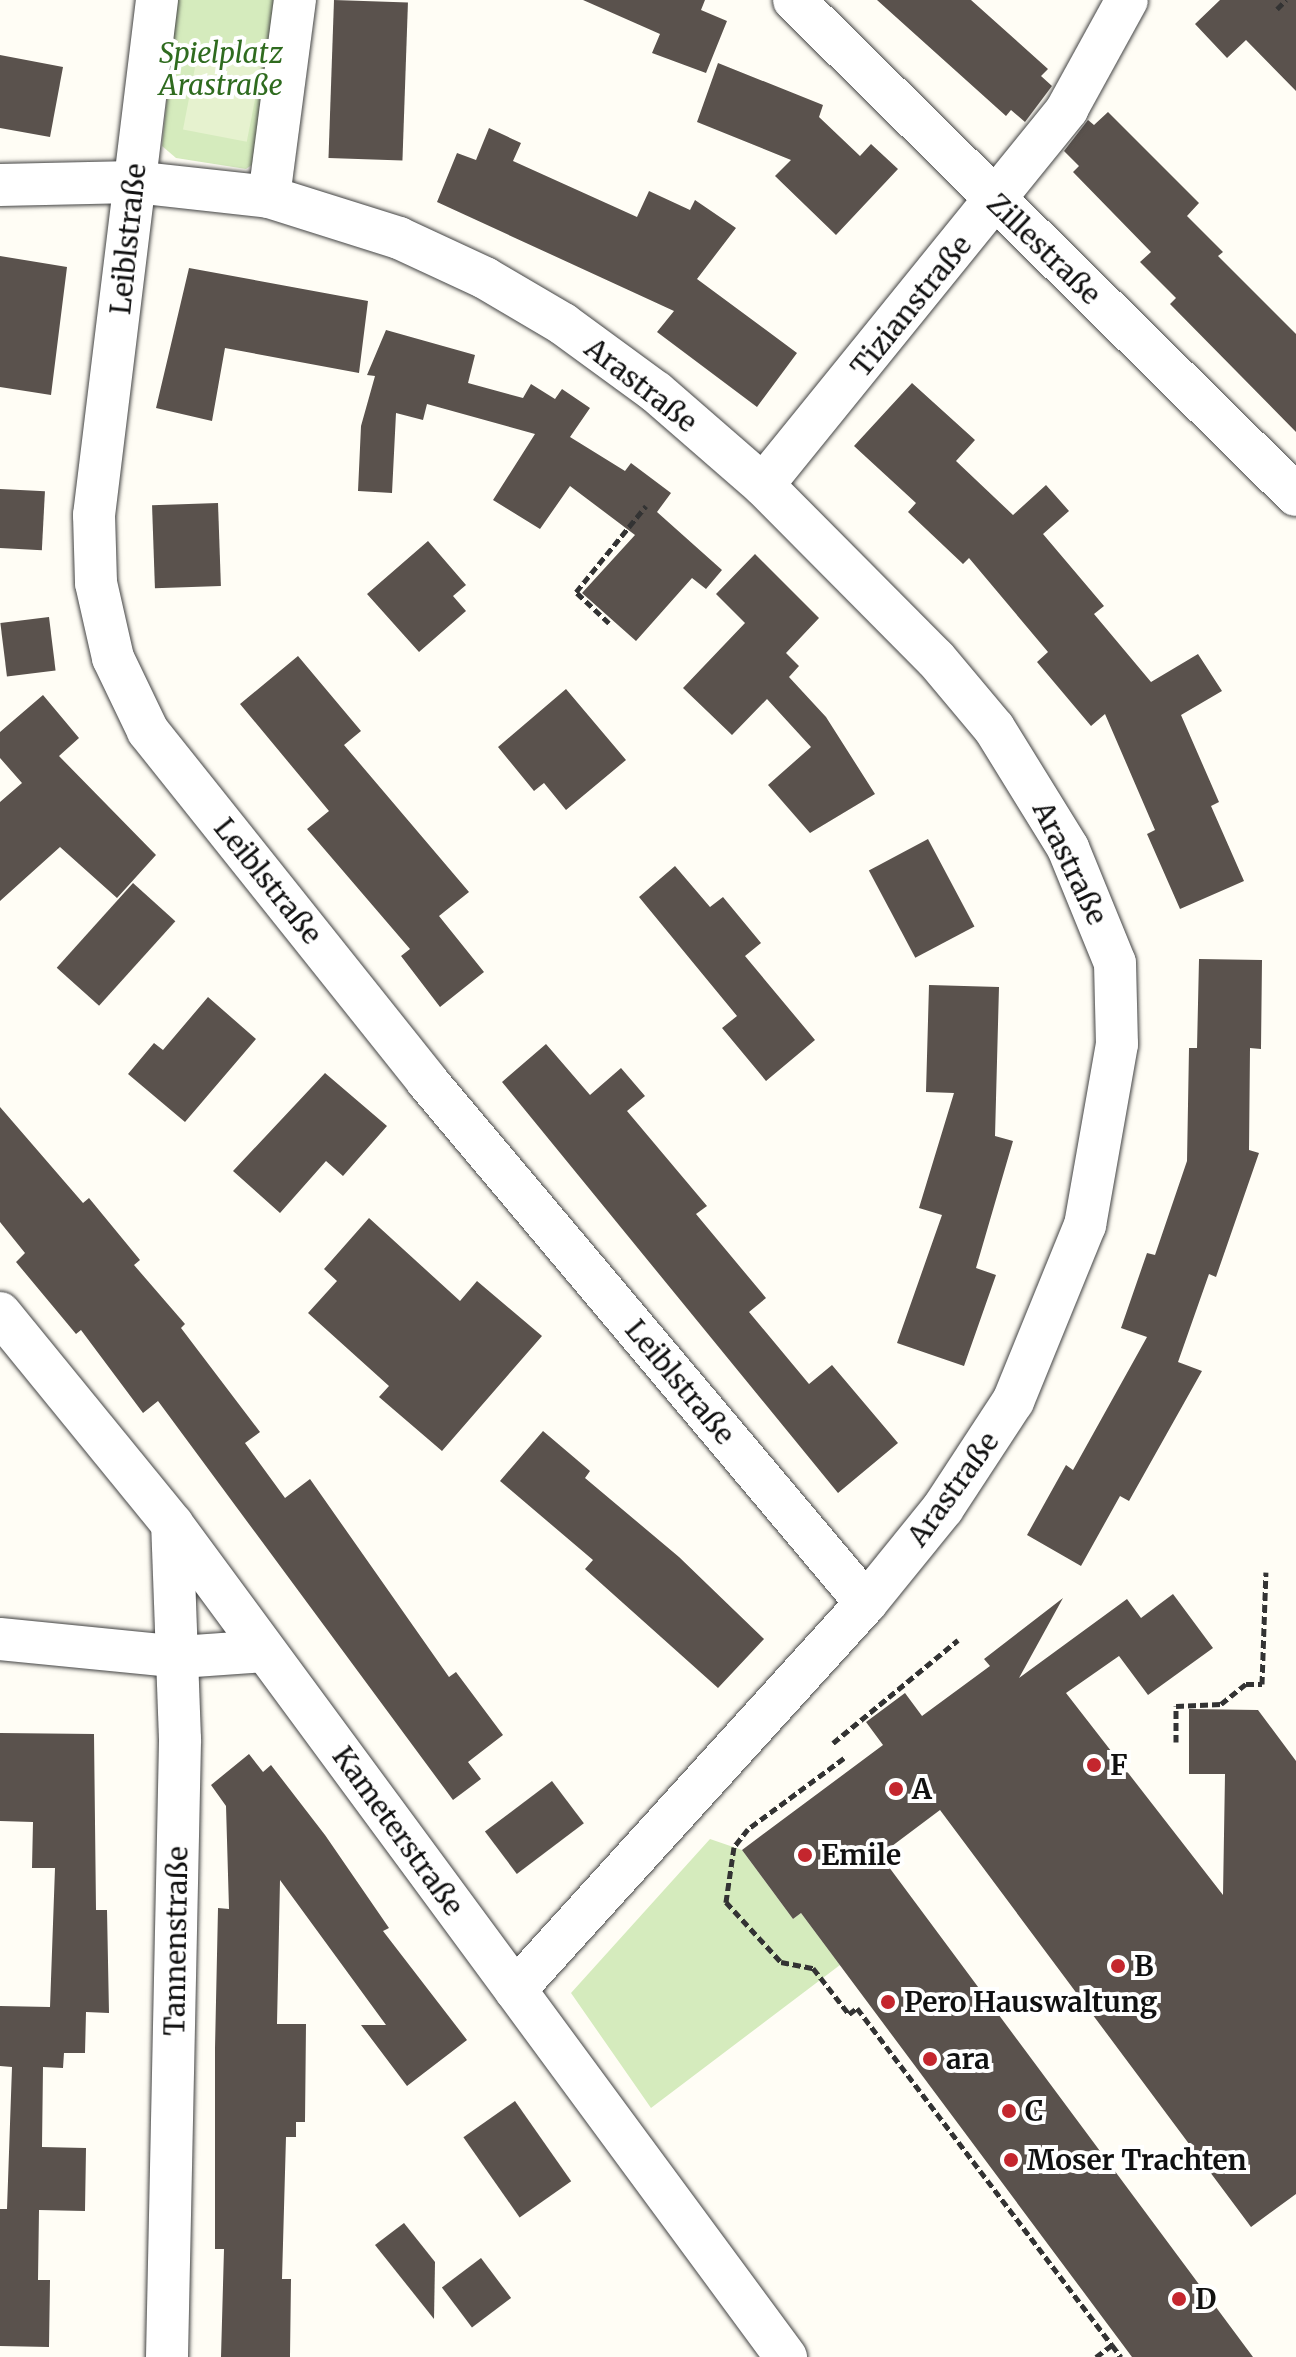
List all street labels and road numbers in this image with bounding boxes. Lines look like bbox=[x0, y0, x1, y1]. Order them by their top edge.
street label: Leiblstraße bbox=[103, 162, 153, 316]
street label: Zillestraße bbox=[980, 187, 1108, 311]
street label: Tizianstraße bbox=[844, 229, 978, 383]
street label: Arastraße bbox=[578, 331, 704, 439]
street label: Arastraße bbox=[1026, 796, 1114, 930]
street label: Leiblstraße bbox=[207, 812, 329, 950]
street label: Leiblstraße bbox=[618, 1313, 742, 1451]
street label: Arastraße bbox=[900, 1425, 1006, 1553]
street label: Kameterstraße bbox=[326, 1740, 470, 1922]
street label: Tannenstraße bbox=[158, 1846, 194, 2036]

